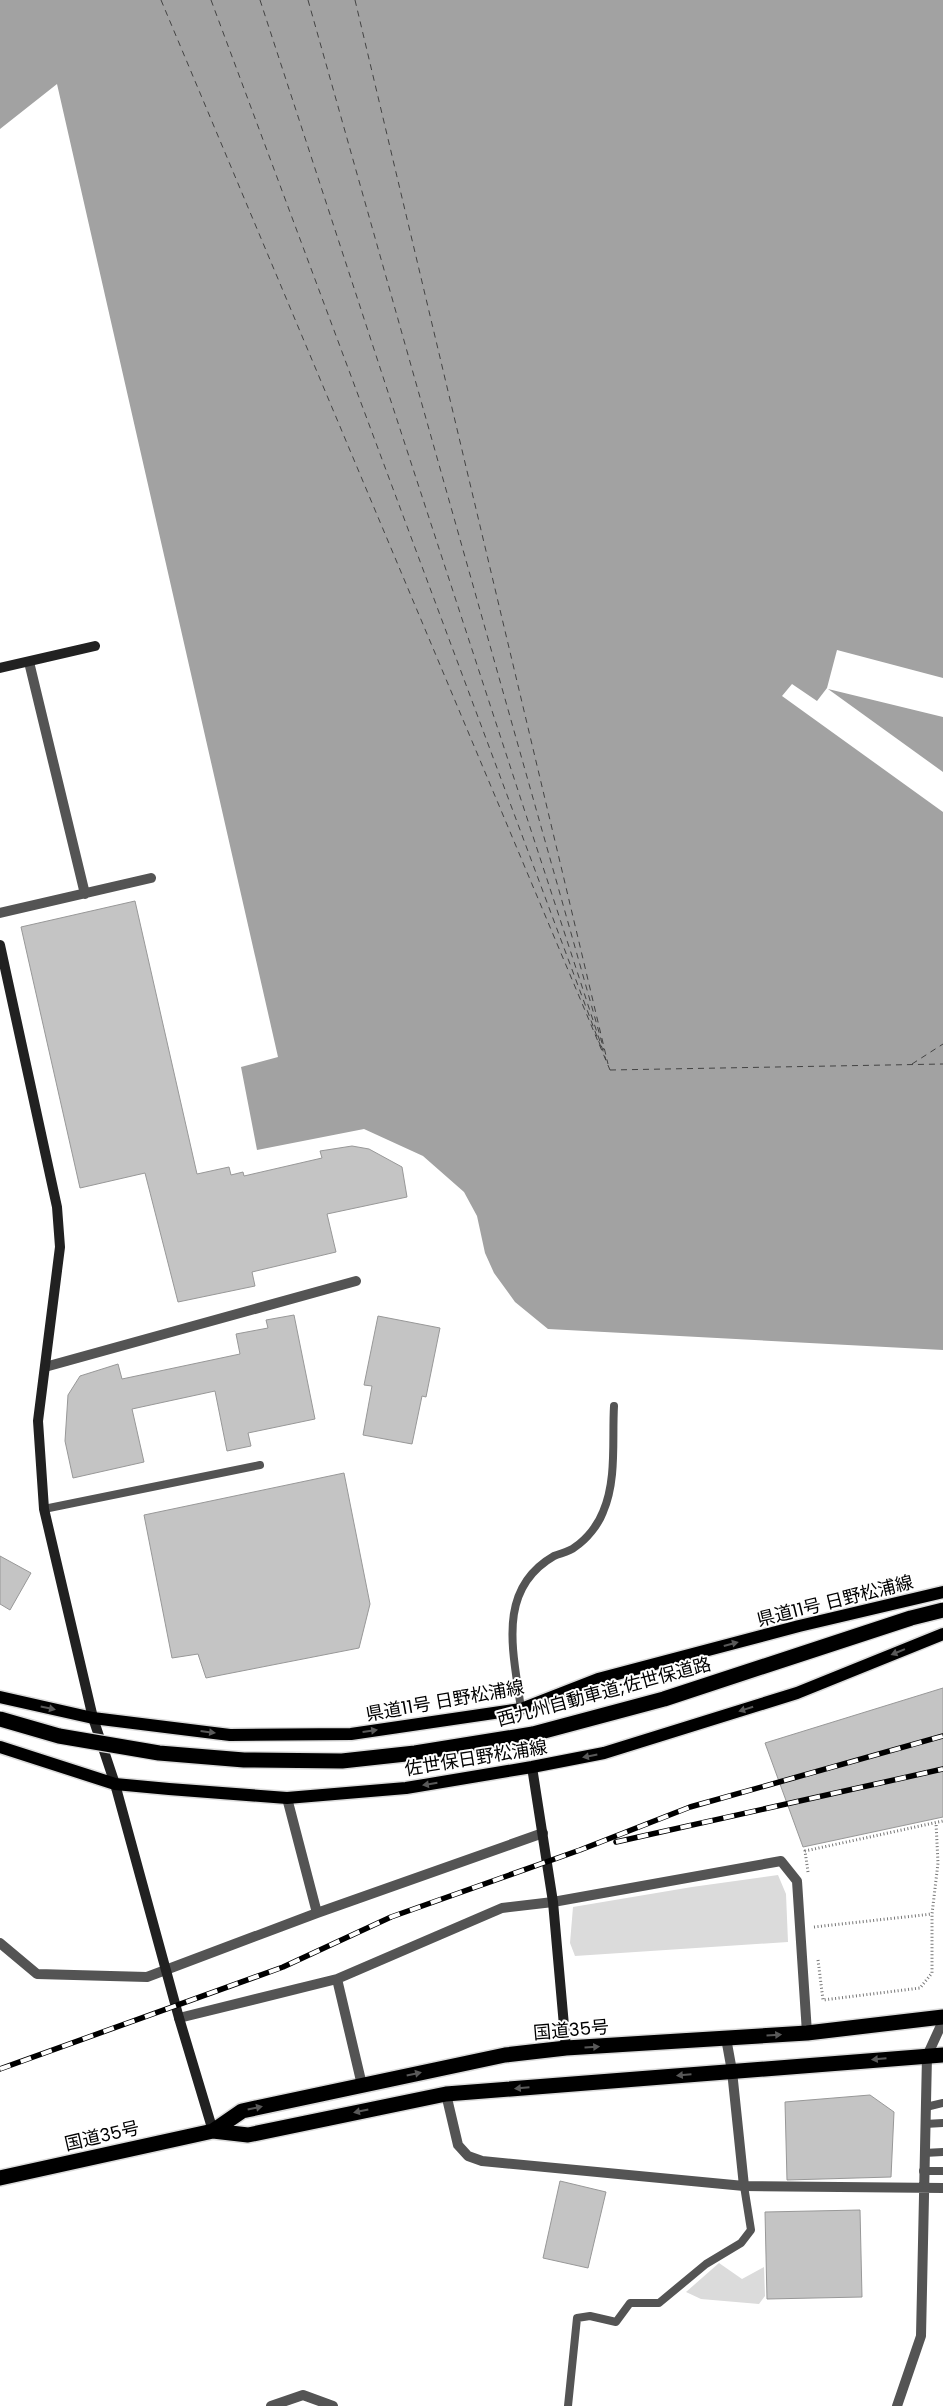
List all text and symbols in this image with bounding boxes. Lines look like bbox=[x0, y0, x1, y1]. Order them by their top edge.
street label: 県道11号 日野松浦線 bbox=[754, 1569, 916, 1632]
one-way arrow bbox=[724, 1640, 739, 1648]
one-way arrow bbox=[890, 1649, 905, 1656]
street label: 西九州自動車道;佐世保道路 bbox=[494, 1651, 714, 1732]
street label: 県道11号 日野松浦線 bbox=[364, 1674, 526, 1727]
one-way arrow bbox=[40, 1704, 55, 1712]
one-way arrow bbox=[738, 1706, 753, 1714]
one-way arrow bbox=[363, 1727, 379, 1735]
one-way arrow bbox=[200, 1729, 216, 1737]
street label: 佐世保日野松浦線 bbox=[403, 1734, 549, 1781]
one-way arrow bbox=[582, 1752, 598, 1760]
one-way arrow bbox=[422, 1780, 438, 1788]
street label: 国道35号 bbox=[532, 2014, 610, 2045]
one-way arrow bbox=[767, 2031, 783, 2039]
one-way arrow bbox=[584, 2042, 600, 2050]
one-way arrow bbox=[871, 2056, 887, 2064]
one-way arrow bbox=[406, 2070, 422, 2078]
one-way arrow bbox=[675, 2071, 691, 2079]
one-way arrow bbox=[513, 2084, 529, 2092]
one-way arrow bbox=[248, 2104, 263, 2112]
one-way arrow bbox=[353, 2108, 369, 2116]
street label: 国道35号 bbox=[62, 2115, 142, 2156]

